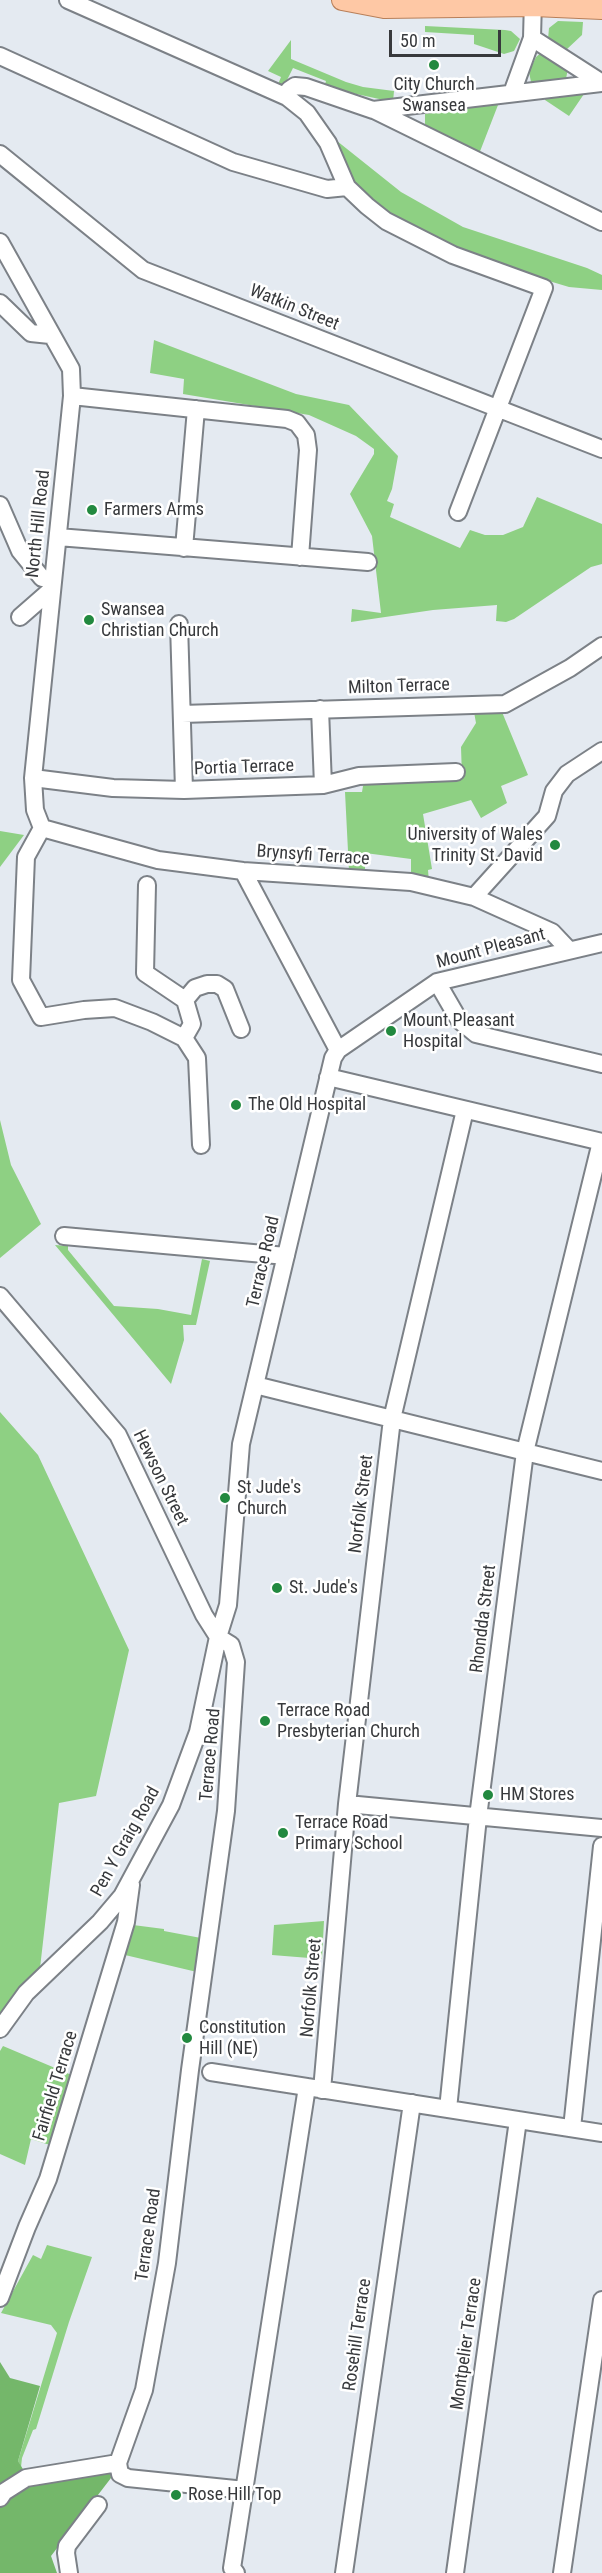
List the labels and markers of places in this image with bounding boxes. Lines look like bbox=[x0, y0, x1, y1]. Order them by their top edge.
marker: City Church Swansea bbox=[427, 58, 441, 72]
place label: City Church Swansea bbox=[393, 74, 475, 116]
place label: Farmers Arms bbox=[104, 499, 204, 521]
marker: Farmers Arms bbox=[85, 503, 99, 517]
place label: Swansea Christian Church bbox=[101, 599, 219, 642]
marker: Swansea Christian Church bbox=[82, 613, 96, 627]
place label: University of Wales Trinity St. David bbox=[408, 824, 543, 866]
marker: University of Wales Trinity St. David bbox=[548, 838, 562, 852]
place label: Mount Pleasant Hospital bbox=[403, 1010, 515, 1052]
marker: Mount Pleasant Hospital bbox=[384, 1024, 398, 1038]
place label: The Old Hospital bbox=[248, 1094, 366, 1116]
marker: The Old Hospital bbox=[229, 1098, 243, 1112]
place label: St Jude's Church bbox=[237, 1477, 301, 1520]
marker: St Jude's Church bbox=[218, 1491, 232, 1505]
place label: St. Jude's bbox=[289, 1577, 358, 1599]
marker: St. Jude's bbox=[270, 1581, 284, 1595]
place label: Terrace Road Presbyterian Church bbox=[277, 1700, 420, 1742]
marker: Terrace Road Presbyterian Church bbox=[258, 1714, 272, 1728]
place label: HM Stores bbox=[500, 1784, 574, 1806]
marker: HM Stores bbox=[481, 1788, 495, 1802]
place label: Terrace Road Primary School bbox=[295, 1812, 403, 1854]
marker: Terrace Road Primary School bbox=[276, 1826, 290, 1840]
place label: Constitution Hill (NE) bbox=[199, 2017, 286, 2060]
marker: Constitution Hill (NE) bbox=[180, 2031, 194, 2045]
place label: Rose Hill Top bbox=[188, 2484, 281, 2506]
marker: Rose Hill Top bbox=[169, 2488, 183, 2502]

